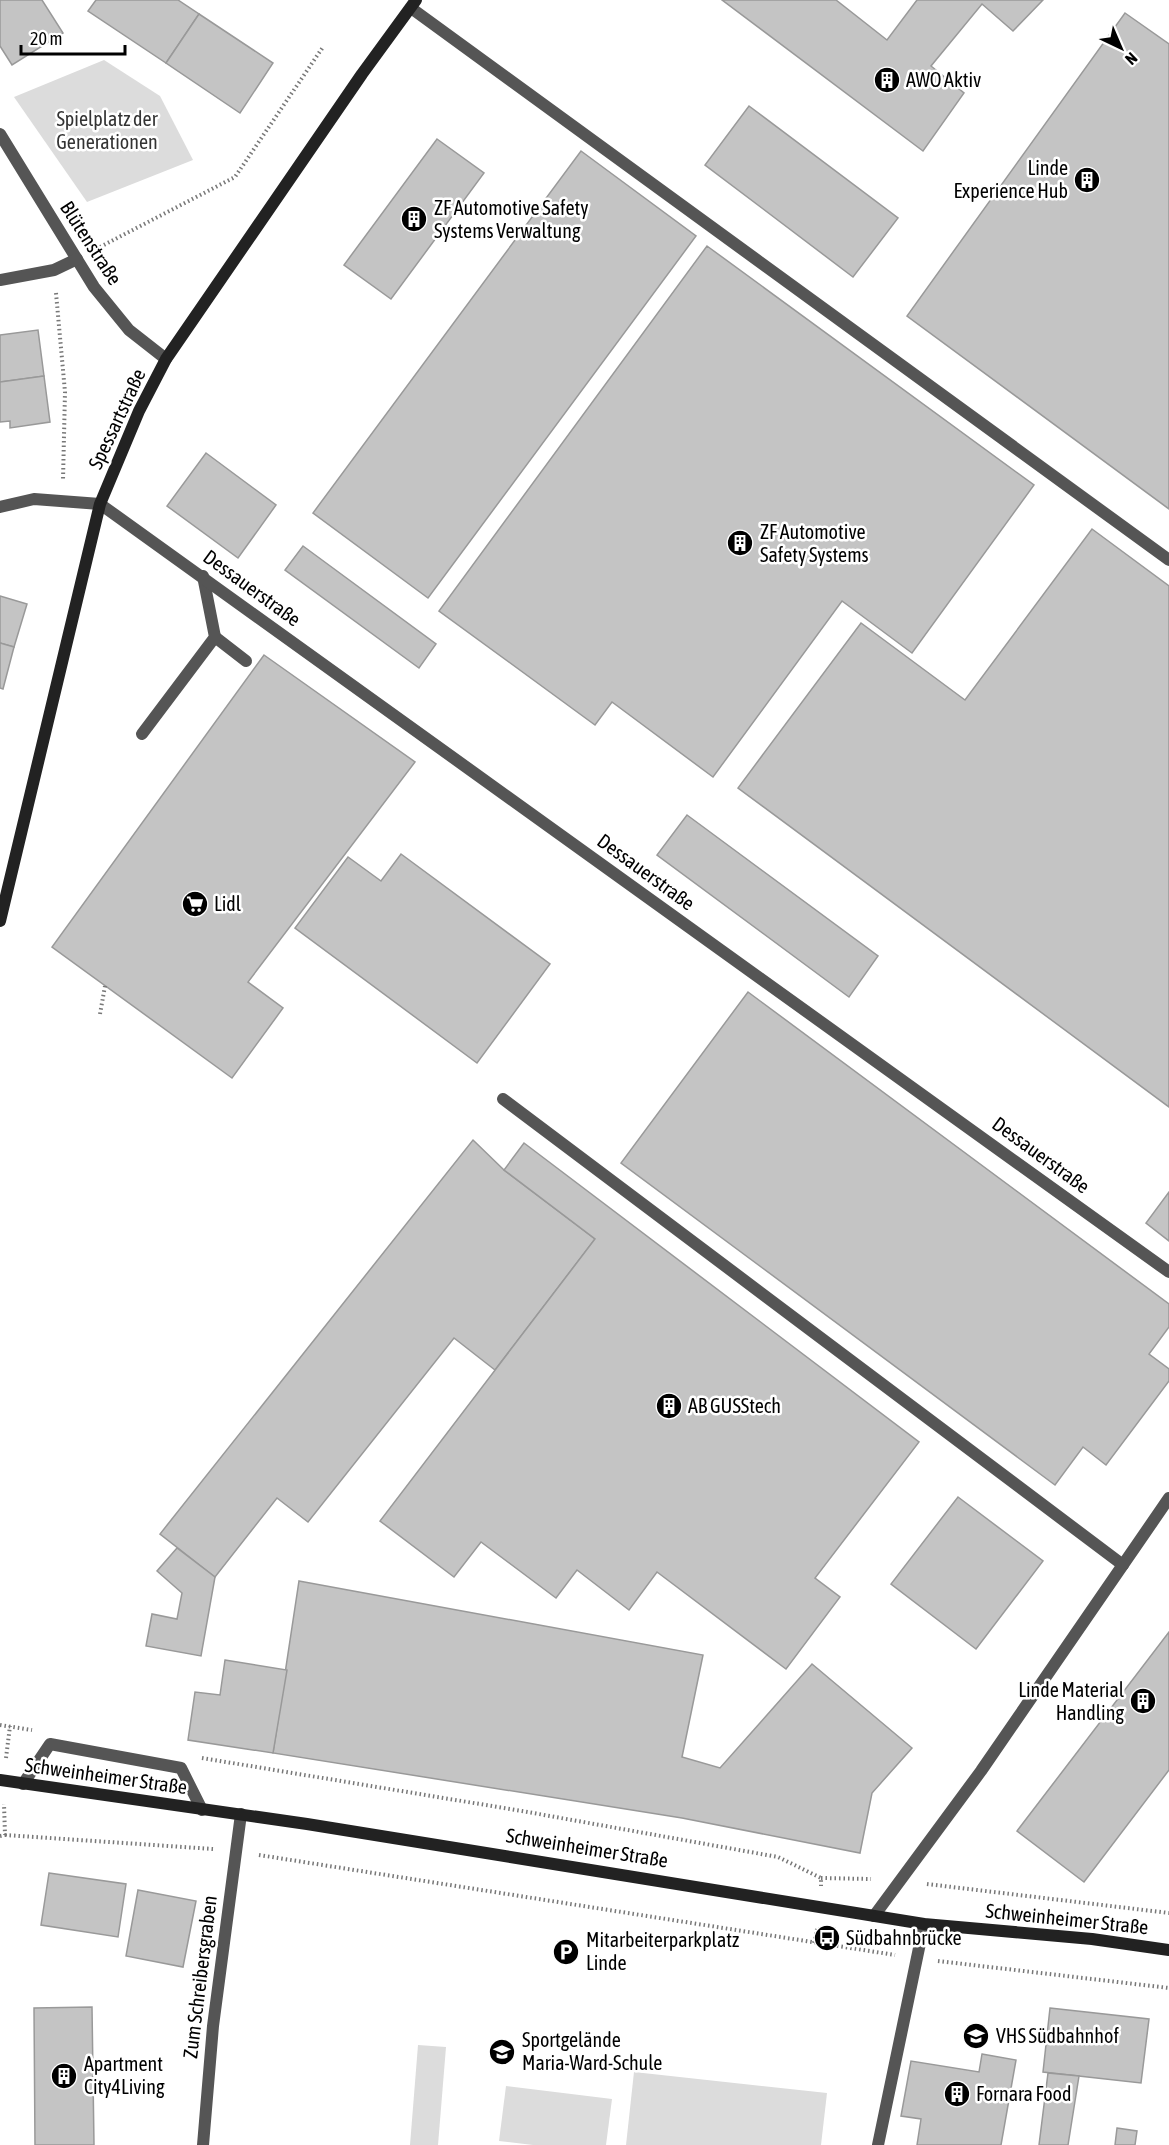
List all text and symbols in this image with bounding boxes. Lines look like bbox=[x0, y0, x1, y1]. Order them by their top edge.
scale bar bbox=[21, 18, 124, 56]
north arrow bbox=[1091, 18, 1151, 78]
text: 20 m bbox=[30, 28, 62, 49]
text: N bbox=[1122, 49, 1141, 69]
building icon: AWO Aktiv bbox=[872, 65, 902, 95]
place label: AWO Aktiv bbox=[906, 68, 981, 91]
park label: Spielplatz der Generationen bbox=[56, 107, 159, 153]
place label: Linde Experience Hub bbox=[954, 156, 1068, 202]
building icon: Linde Experience Hub bbox=[1072, 165, 1102, 195]
place label: ZF Automotive Safety Systems Verwaltung bbox=[434, 196, 589, 242]
street label: Blütenstraße bbox=[56, 197, 127, 289]
building icon: ZF Automotive Safety Systems Verwaltung bbox=[399, 204, 429, 234]
street label: Spessartstraße bbox=[83, 365, 150, 473]
place label: ZF Automotive Safety Systems bbox=[760, 520, 869, 566]
building icon: ZF Automotive Safety Systems bbox=[725, 528, 755, 558]
street label: Dessauerstraße bbox=[199, 545, 305, 631]
street label: Dessauerstraße bbox=[593, 829, 699, 915]
supermarket icon: Lidl bbox=[180, 889, 210, 919]
place label: Lidl bbox=[214, 892, 242, 915]
street label: Dessauerstraße bbox=[988, 1112, 1094, 1198]
building icon: AB GUSStech bbox=[654, 1391, 684, 1421]
place label: AB GUSStech bbox=[688, 1394, 781, 1417]
place label: Linde Material Handling bbox=[1018, 1678, 1125, 1724]
building icon: Linde Material Handling bbox=[1128, 1686, 1158, 1716]
street label: Schweinheimer Straße bbox=[23, 1753, 189, 1798]
street label: Schweinheimer Straße bbox=[505, 1823, 670, 1872]
street label: Zum Schreibersgraben bbox=[178, 1894, 221, 2060]
street label: Schweinheimer Straße bbox=[985, 1899, 1150, 1938]
bus stop icon: Südbahnbrücke bbox=[812, 1923, 842, 1953]
place label: Südbahnbrücke bbox=[846, 1926, 962, 1949]
place label: Mitarbeiterparkplatz Linde bbox=[586, 1928, 739, 1974]
parking icon: Mitarbeiterparkplatz Linde bbox=[551, 1937, 581, 1967]
school or university icon: VHS Südbahnhof bbox=[961, 2021, 991, 2051]
place label: VHS Südbahnhof bbox=[996, 2024, 1119, 2047]
place label: Sportgelände Maria-Ward-Schule bbox=[522, 2028, 662, 2074]
school or university icon: Sportgelände Maria-Ward-Schule bbox=[487, 2037, 517, 2067]
place label: Apartment City4Living bbox=[84, 2052, 165, 2098]
building icon: Apartment City4Living bbox=[49, 2061, 79, 2091]
building icon: Fornara Food bbox=[942, 2079, 972, 2109]
place label: Fornara Food bbox=[976, 2082, 1071, 2105]

